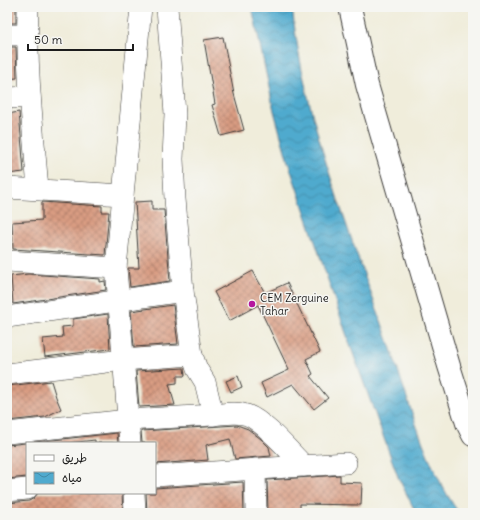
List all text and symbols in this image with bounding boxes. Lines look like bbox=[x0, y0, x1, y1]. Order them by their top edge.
scale bar bbox=[28, 26, 133, 52]
text: 50 m bbox=[34, 32, 63, 47]
place label: CEM Zerguine Tahar bbox=[260, 291, 329, 318]
marker: CEM Zerguine Tahar bbox=[247, 299, 257, 309]
legend bbox=[26, 442, 156, 494]
text: طريق bbox=[62, 450, 87, 465]
text: مياه bbox=[62, 470, 82, 485]

